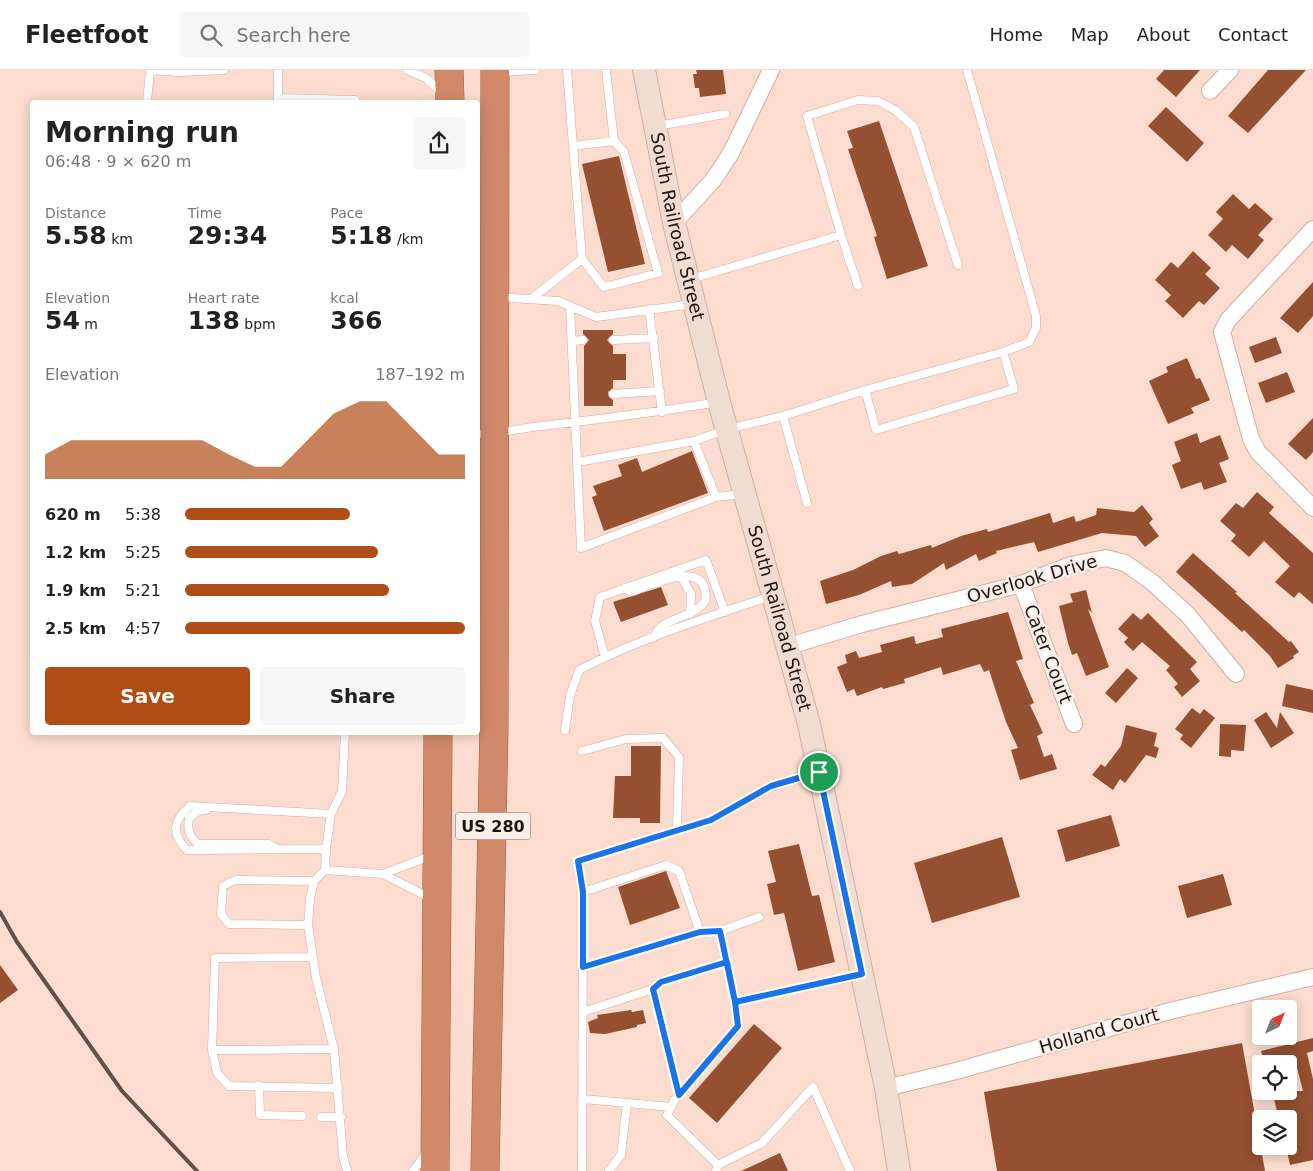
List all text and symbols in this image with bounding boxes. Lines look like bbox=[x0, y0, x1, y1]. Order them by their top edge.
search box bbox=[179, 12, 529, 57]
text: Fleetfoot bbox=[25, 21, 149, 49]
icon: search bbox=[197, 21, 225, 49]
text: Search here bbox=[237, 24, 351, 46]
text: Home bbox=[990, 24, 1043, 45]
text: Map bbox=[1071, 24, 1109, 45]
text: About bbox=[1137, 24, 1190, 45]
text: Contact bbox=[1218, 24, 1288, 45]
text: Morning run bbox=[45, 116, 239, 149]
button: share bbox=[413, 117, 465, 169]
street label: South Railroad Street bbox=[646, 131, 709, 323]
text: 06:48 · 9 × 620 m bbox=[45, 152, 191, 171]
text: Distance bbox=[45, 205, 106, 221]
text: Time bbox=[188, 205, 222, 221]
text: Pace bbox=[330, 205, 363, 221]
text: 5.58 bbox=[45, 221, 107, 250]
text: 29:34 bbox=[188, 221, 267, 250]
text: 5:18 bbox=[330, 221, 393, 250]
text: km bbox=[107, 231, 133, 247]
text: /km bbox=[393, 231, 423, 247]
text: Elevation bbox=[45, 290, 110, 306]
text: Heart rate bbox=[188, 290, 260, 306]
text: kcal bbox=[330, 290, 359, 306]
text: 54 bbox=[45, 306, 80, 335]
text: 138 bbox=[188, 306, 240, 335]
text: 366 bbox=[330, 306, 383, 335]
text: m bbox=[80, 316, 98, 332]
text: bpm bbox=[240, 316, 276, 332]
text: Elevation bbox=[45, 365, 119, 384]
text: 187–192 m bbox=[375, 365, 465, 384]
text: 620 m bbox=[45, 505, 101, 524]
text: 5:38 bbox=[125, 505, 161, 524]
street label: South Railroad Street bbox=[744, 523, 816, 713]
text: 1.2 km bbox=[45, 543, 106, 562]
text: 5:25 bbox=[125, 543, 161, 562]
street label: Overlook Drive bbox=[964, 550, 1099, 607]
text: 1.9 km bbox=[45, 581, 106, 600]
text: 5:21 bbox=[125, 581, 161, 600]
street label: Cater Court bbox=[1020, 601, 1077, 706]
text: 2.5 km bbox=[45, 619, 106, 638]
text: 4:57 bbox=[125, 619, 161, 638]
button: Save bbox=[45, 667, 250, 725]
button: Share bbox=[260, 667, 465, 725]
pin bbox=[798, 751, 840, 793]
icon: arrive bbox=[805, 758, 833, 786]
road number: US 280 bbox=[456, 812, 530, 839]
north arrow bbox=[1252, 1000, 1298, 1045]
map controls bbox=[1252, 1000, 1297, 1155]
street label: Holland Court bbox=[1037, 1003, 1161, 1058]
button: locate bbox=[1252, 1055, 1297, 1100]
button: layers bbox=[1252, 1110, 1297, 1155]

